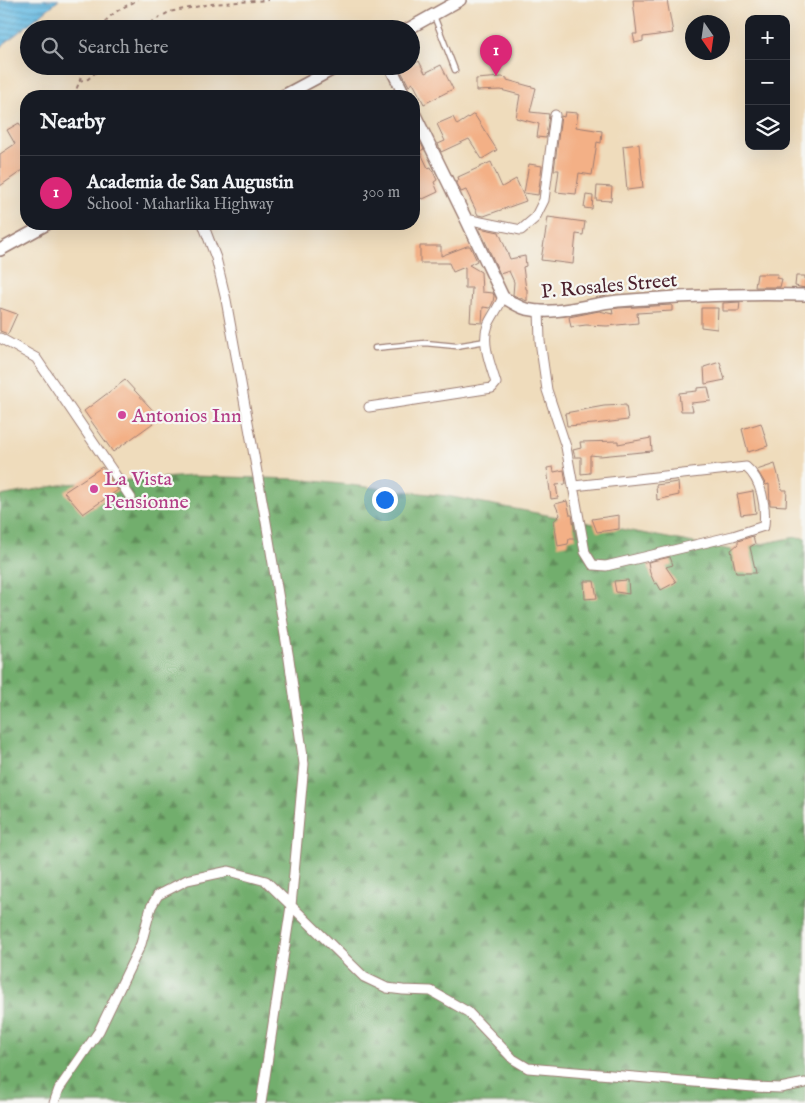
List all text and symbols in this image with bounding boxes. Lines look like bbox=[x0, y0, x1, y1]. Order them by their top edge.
north arrow bbox=[685, 15, 730, 60]
map controls bbox=[745, 15, 790, 150]
button: + bbox=[745, 15, 790, 60]
search box bbox=[20, 20, 420, 75]
icon: search bbox=[38, 34, 66, 62]
pin: 1 bbox=[480, 35, 512, 76]
text: Search here bbox=[78, 36, 169, 60]
button: − bbox=[745, 60, 790, 105]
button: layers bbox=[745, 105, 790, 150]
text: Nearby bbox=[40, 109, 105, 136]
text: Academia de San Augustin bbox=[87, 171, 294, 195]
text: 1 bbox=[53, 183, 59, 203]
text: 300 m bbox=[362, 183, 400, 203]
text: School · Maharlika Highway bbox=[87, 195, 274, 215]
street label: P. Rosales Street bbox=[540, 268, 678, 305]
place label: Antonios Inn bbox=[131, 404, 242, 429]
marker: Antonios Inn bbox=[116, 409, 128, 421]
place label: La Vista Pensionne bbox=[104, 467, 189, 515]
marker: La Vista Pensionne bbox=[88, 483, 100, 495]
your location bbox=[372, 487, 398, 513]

